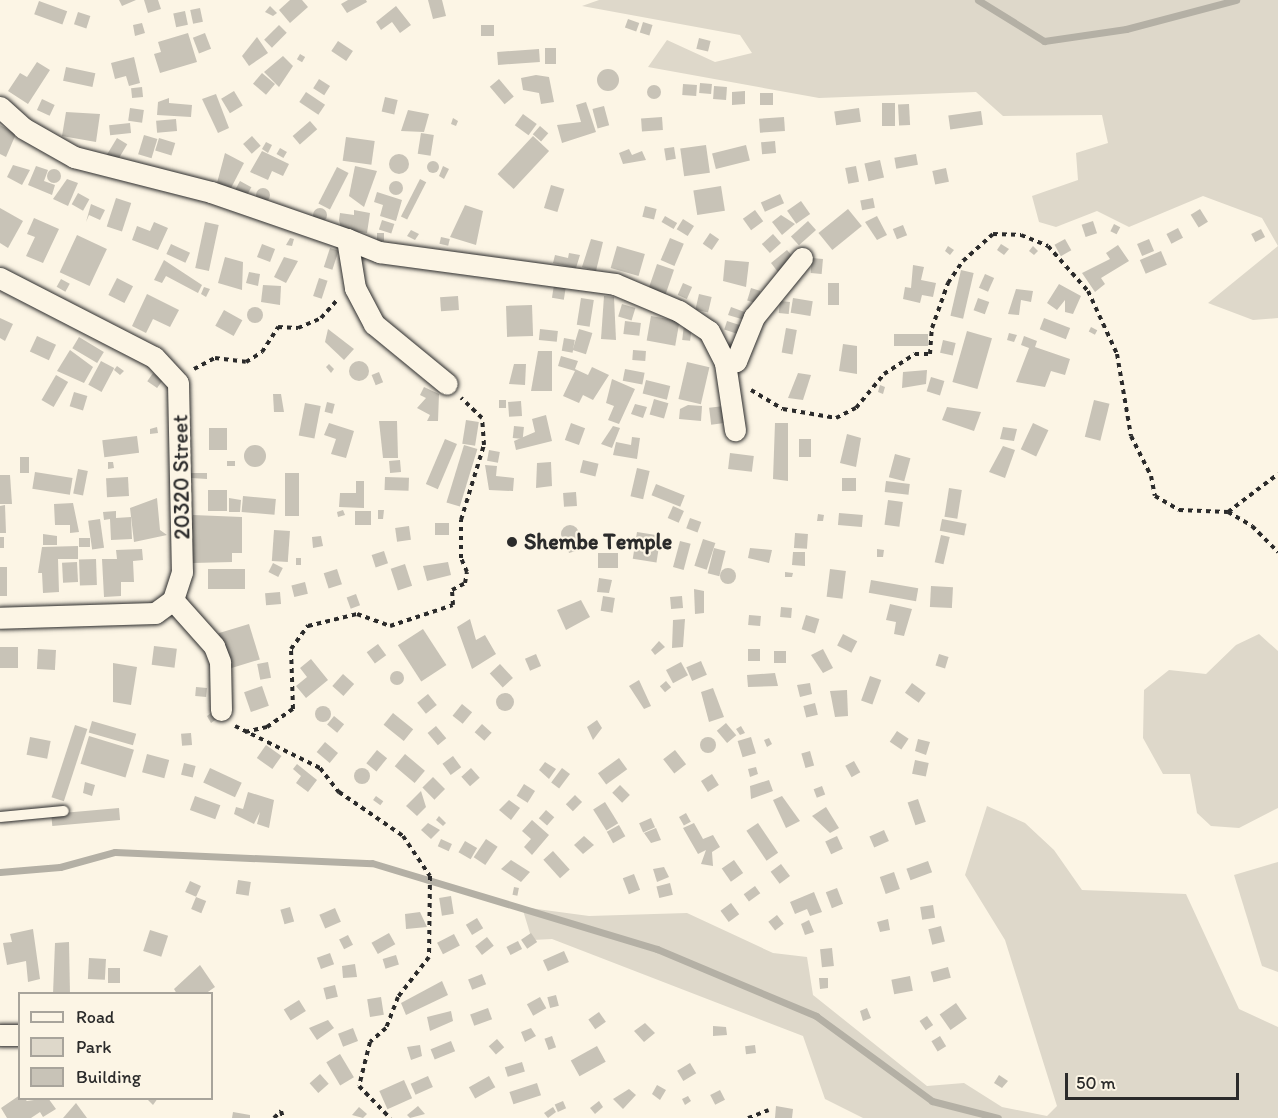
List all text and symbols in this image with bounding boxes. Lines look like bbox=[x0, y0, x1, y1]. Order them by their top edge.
street label: 20320 Street bbox=[167, 414, 195, 540]
place label: Shembe Temple bbox=[524, 529, 670, 555]
marker: Shembe Temple bbox=[505, 535, 519, 549]
legend bbox=[18, 992, 213, 1100]
text: Road bbox=[76, 1006, 115, 1028]
text: Park bbox=[76, 1036, 111, 1058]
scale bar bbox=[1068, 1061, 1242, 1099]
text: Building bbox=[76, 1066, 141, 1088]
text: 50 m bbox=[1076, 1072, 1116, 1094]

